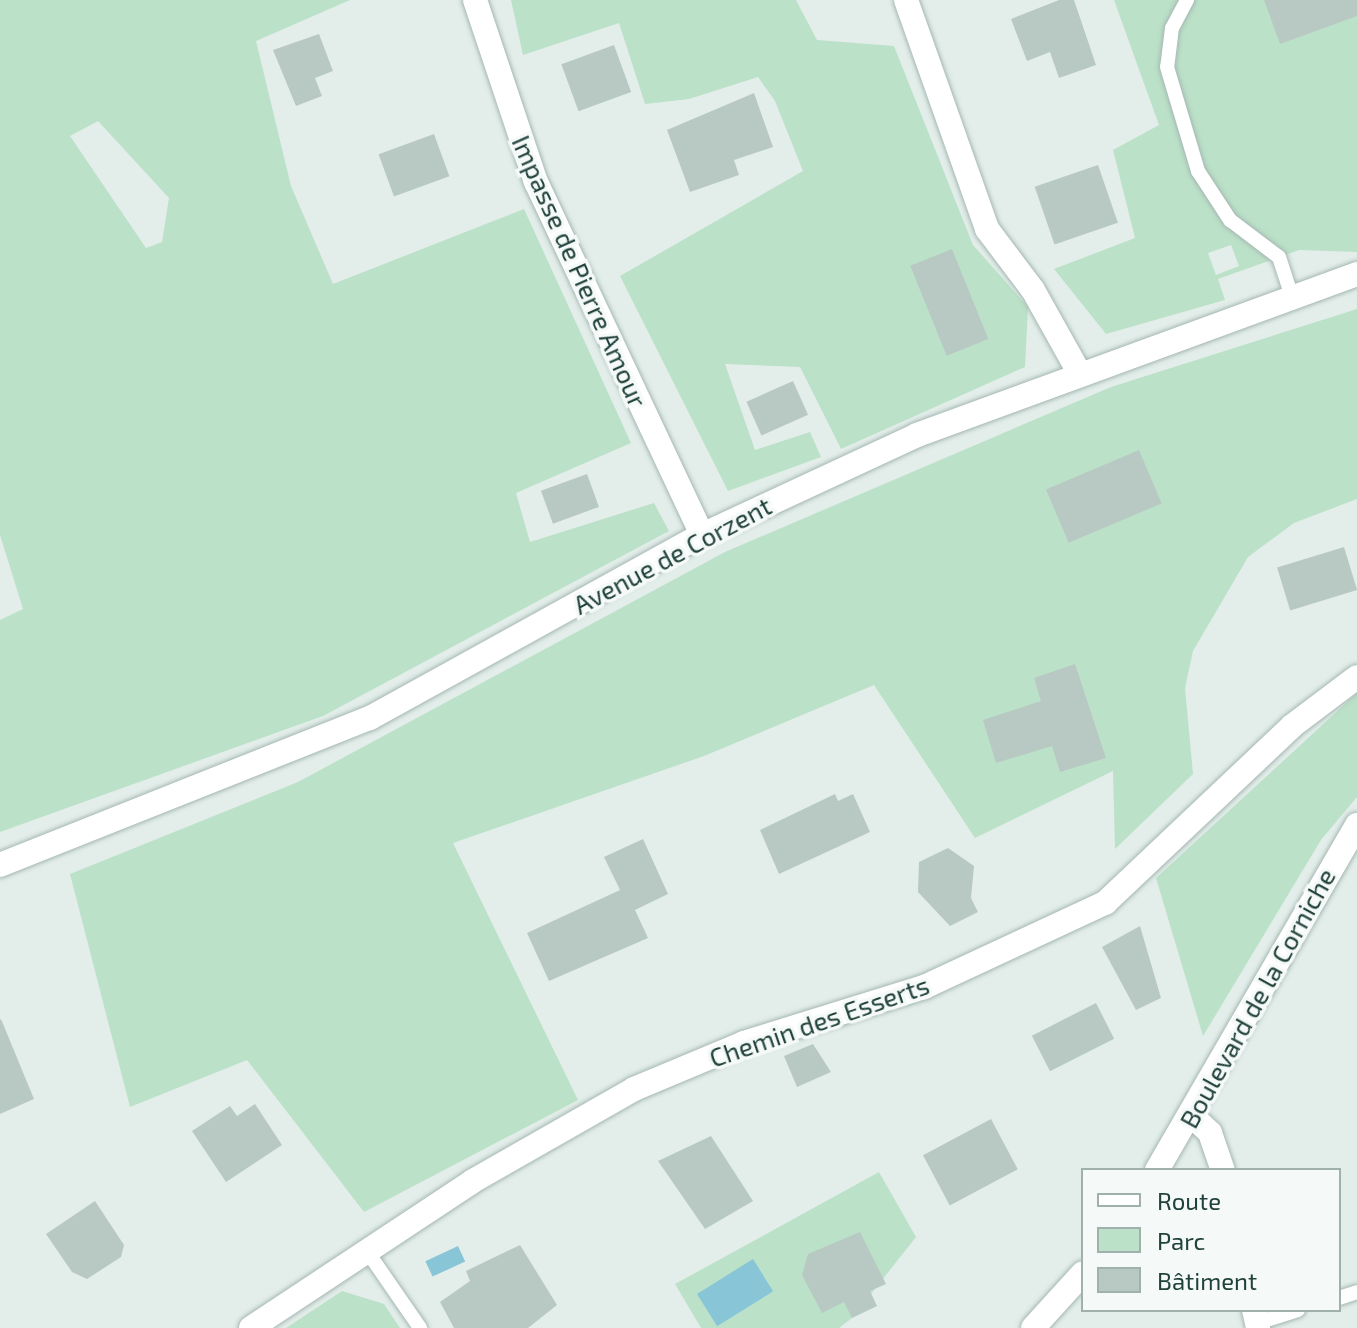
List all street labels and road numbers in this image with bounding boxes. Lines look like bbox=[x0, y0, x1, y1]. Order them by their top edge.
street label: Impasse de Pierre Amour bbox=[506, 130, 654, 412]
street label: Avenue de Corzent bbox=[568, 490, 776, 620]
street label: Boulevard de la Corniche bbox=[1173, 863, 1341, 1133]
street label: Chemin des Esserts bbox=[705, 969, 933, 1073]

